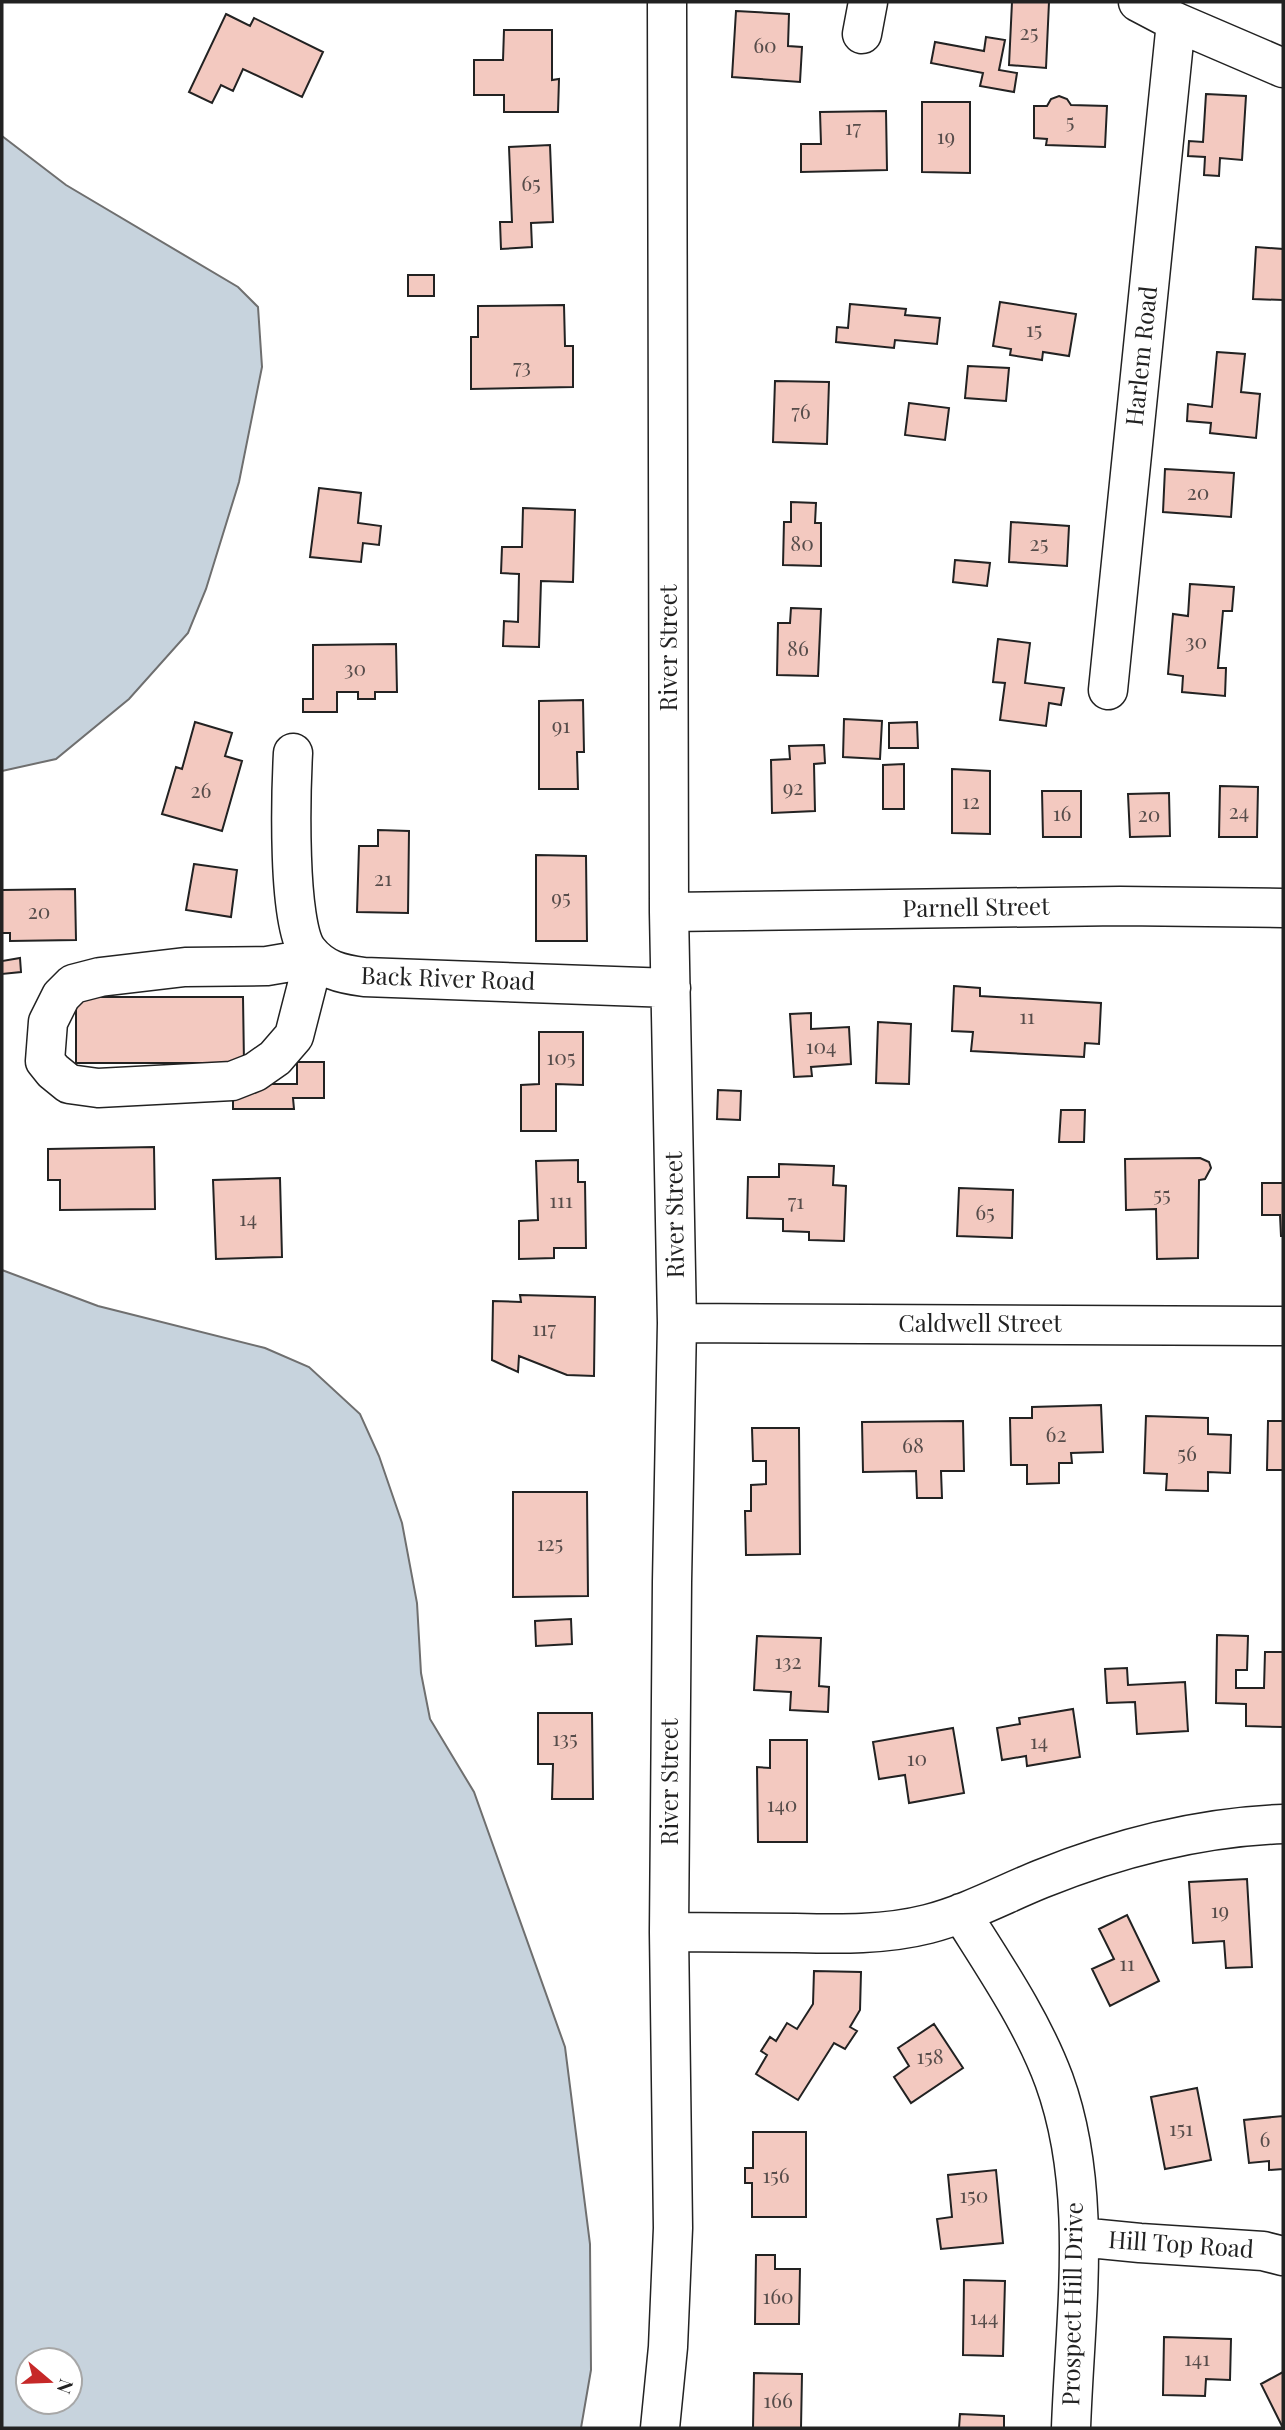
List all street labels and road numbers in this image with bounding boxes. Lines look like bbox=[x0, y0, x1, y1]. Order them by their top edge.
street label: Harlem Road bbox=[1117, 284, 1163, 428]
street label: River Street bbox=[651, 584, 683, 711]
street label: Parnell Street bbox=[902, 889, 1050, 923]
street label: Back River Road bbox=[360, 958, 536, 996]
street label: River Street bbox=[656, 1151, 690, 1279]
street label: Caldwell Street bbox=[898, 1306, 1062, 1338]
street label: River Street bbox=[652, 1718, 684, 1845]
street label: Prospect Hill Drive bbox=[1053, 2202, 1089, 2406]
street label: Hill Top Road bbox=[1107, 2222, 1255, 2264]

